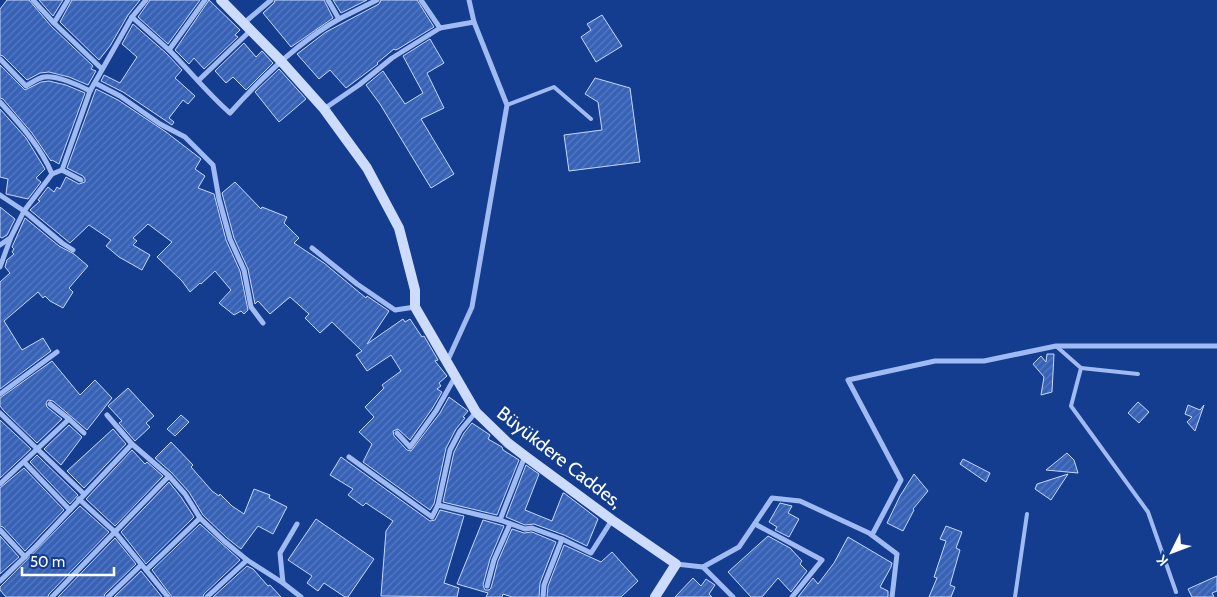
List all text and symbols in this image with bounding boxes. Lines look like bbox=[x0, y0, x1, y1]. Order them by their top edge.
street label: Büyükdere Caddes, bbox=[493, 401, 627, 513]
north arrow bbox=[1147, 527, 1197, 577]
scale bar bbox=[22, 544, 115, 576]
text: K bbox=[1153, 551, 1172, 570]
text: 50 m bbox=[30, 553, 65, 571]

